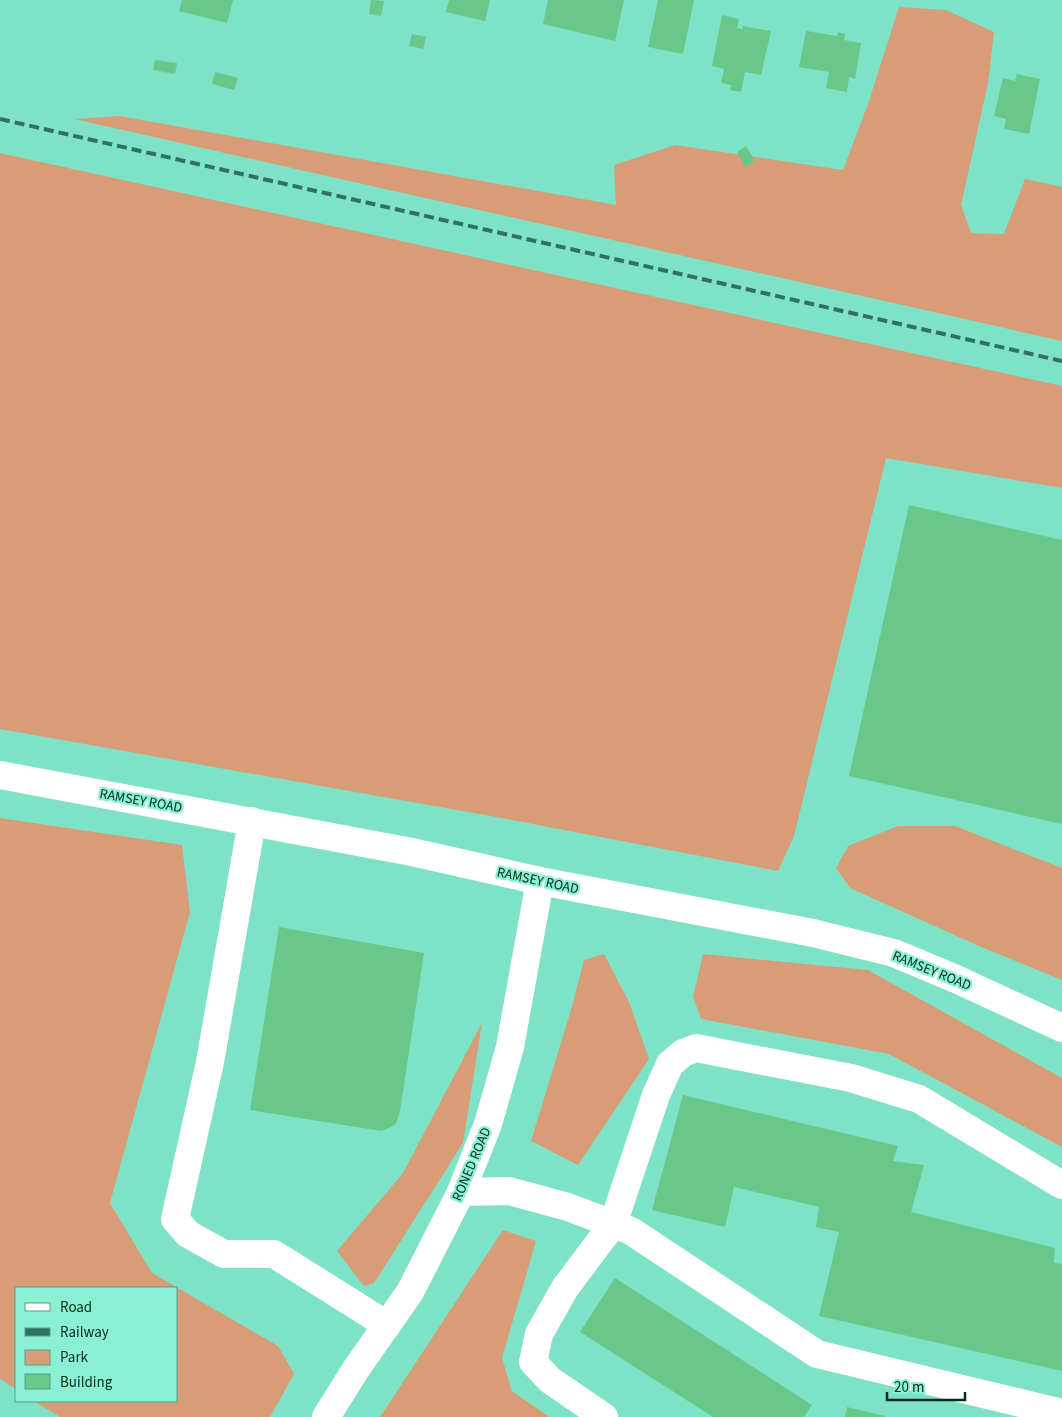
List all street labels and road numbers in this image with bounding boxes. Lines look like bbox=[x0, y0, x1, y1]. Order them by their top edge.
street label: RAMSEY ROAD bbox=[98, 784, 184, 818]
street label: RAMSEY ROAD bbox=[495, 863, 581, 899]
street label: RAMSEY ROAD bbox=[889, 946, 974, 996]
street label: RONED ROAD bbox=[447, 1124, 496, 1204]

